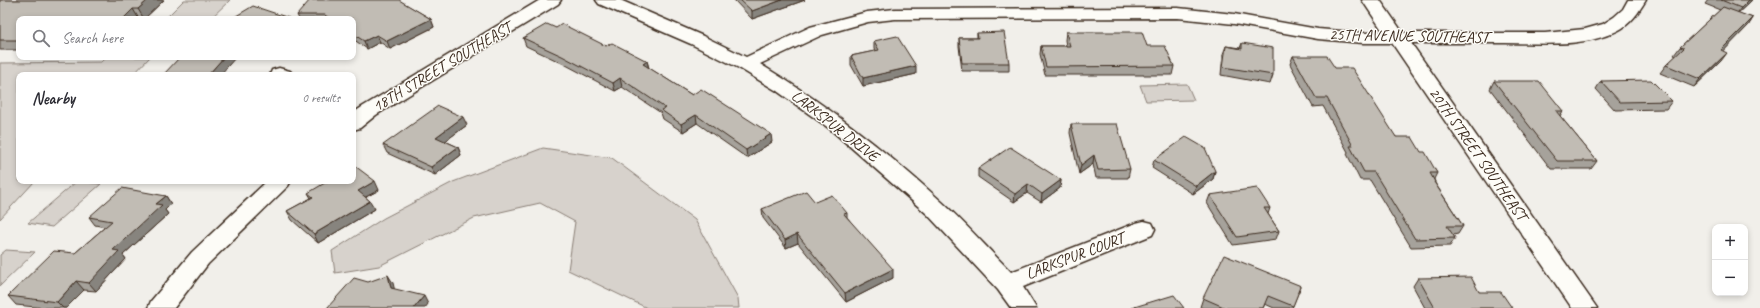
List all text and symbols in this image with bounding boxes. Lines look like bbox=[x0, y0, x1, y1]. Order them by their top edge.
search box bbox=[16, 16, 356, 60]
street label: 18TH STREET SOUTHEAST bbox=[369, 16, 518, 116]
street label: 25TH AVENUE SOUTHEAST bbox=[1329, 25, 1494, 47]
icon: search bbox=[30, 27, 52, 49]
text: Search here bbox=[62, 29, 123, 48]
street label: 20TH STREET SOUTHEAST bbox=[1425, 84, 1534, 227]
street label: LARKSPUR DRIVE bbox=[787, 86, 885, 168]
text: Nearby bbox=[32, 88, 75, 109]
text: 0 results bbox=[302, 90, 340, 106]
map controls bbox=[1712, 224, 1748, 296]
button: + bbox=[1712, 224, 1748, 260]
street label: LARKSPUR COURT bbox=[1023, 226, 1131, 284]
button: − bbox=[1712, 260, 1748, 296]

